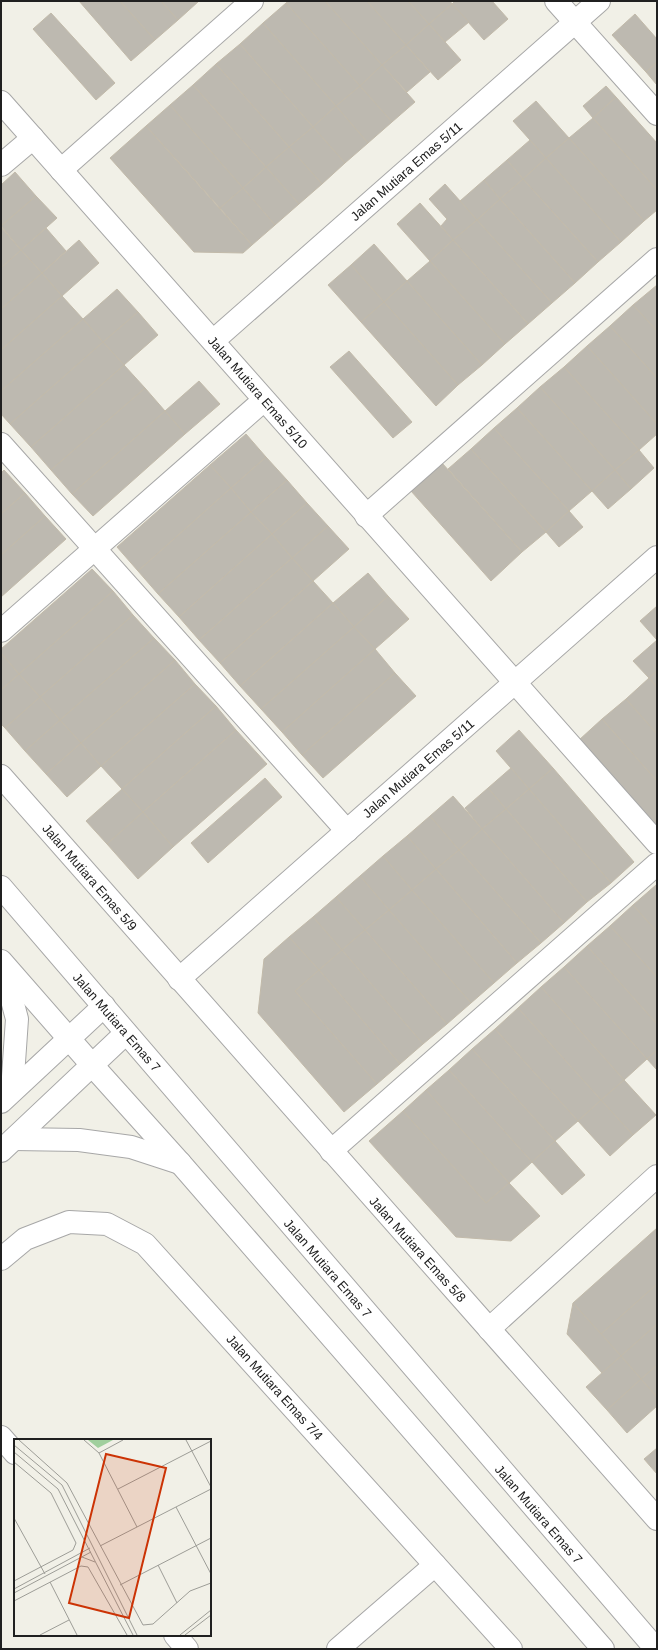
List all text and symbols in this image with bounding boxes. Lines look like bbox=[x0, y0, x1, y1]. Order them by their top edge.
street label: Jalan Mutiara Emas 5/11 bbox=[348, 119, 465, 224]
street label: Jalan Mutiara Emas 5/10 bbox=[205, 333, 310, 452]
street label: Jalan Mutiara Emas 5/11 bbox=[360, 716, 477, 821]
street label: Jalan Mutiara Emas 5/9 bbox=[39, 821, 140, 934]
street label: Jalan Mutiara Emas 7 bbox=[70, 970, 164, 1075]
street label: Jalan Mutiara Emas 5/8 bbox=[366, 1194, 469, 1305]
street label: Jalan Mutiara Emas 7 bbox=[281, 1216, 375, 1321]
street label: Jalan Mutiara Emas 7/4 bbox=[223, 1332, 326, 1443]
inset map bbox=[14, 1439, 211, 1636]
street label: Jalan Mutiara Emas 7 bbox=[492, 1462, 586, 1567]

